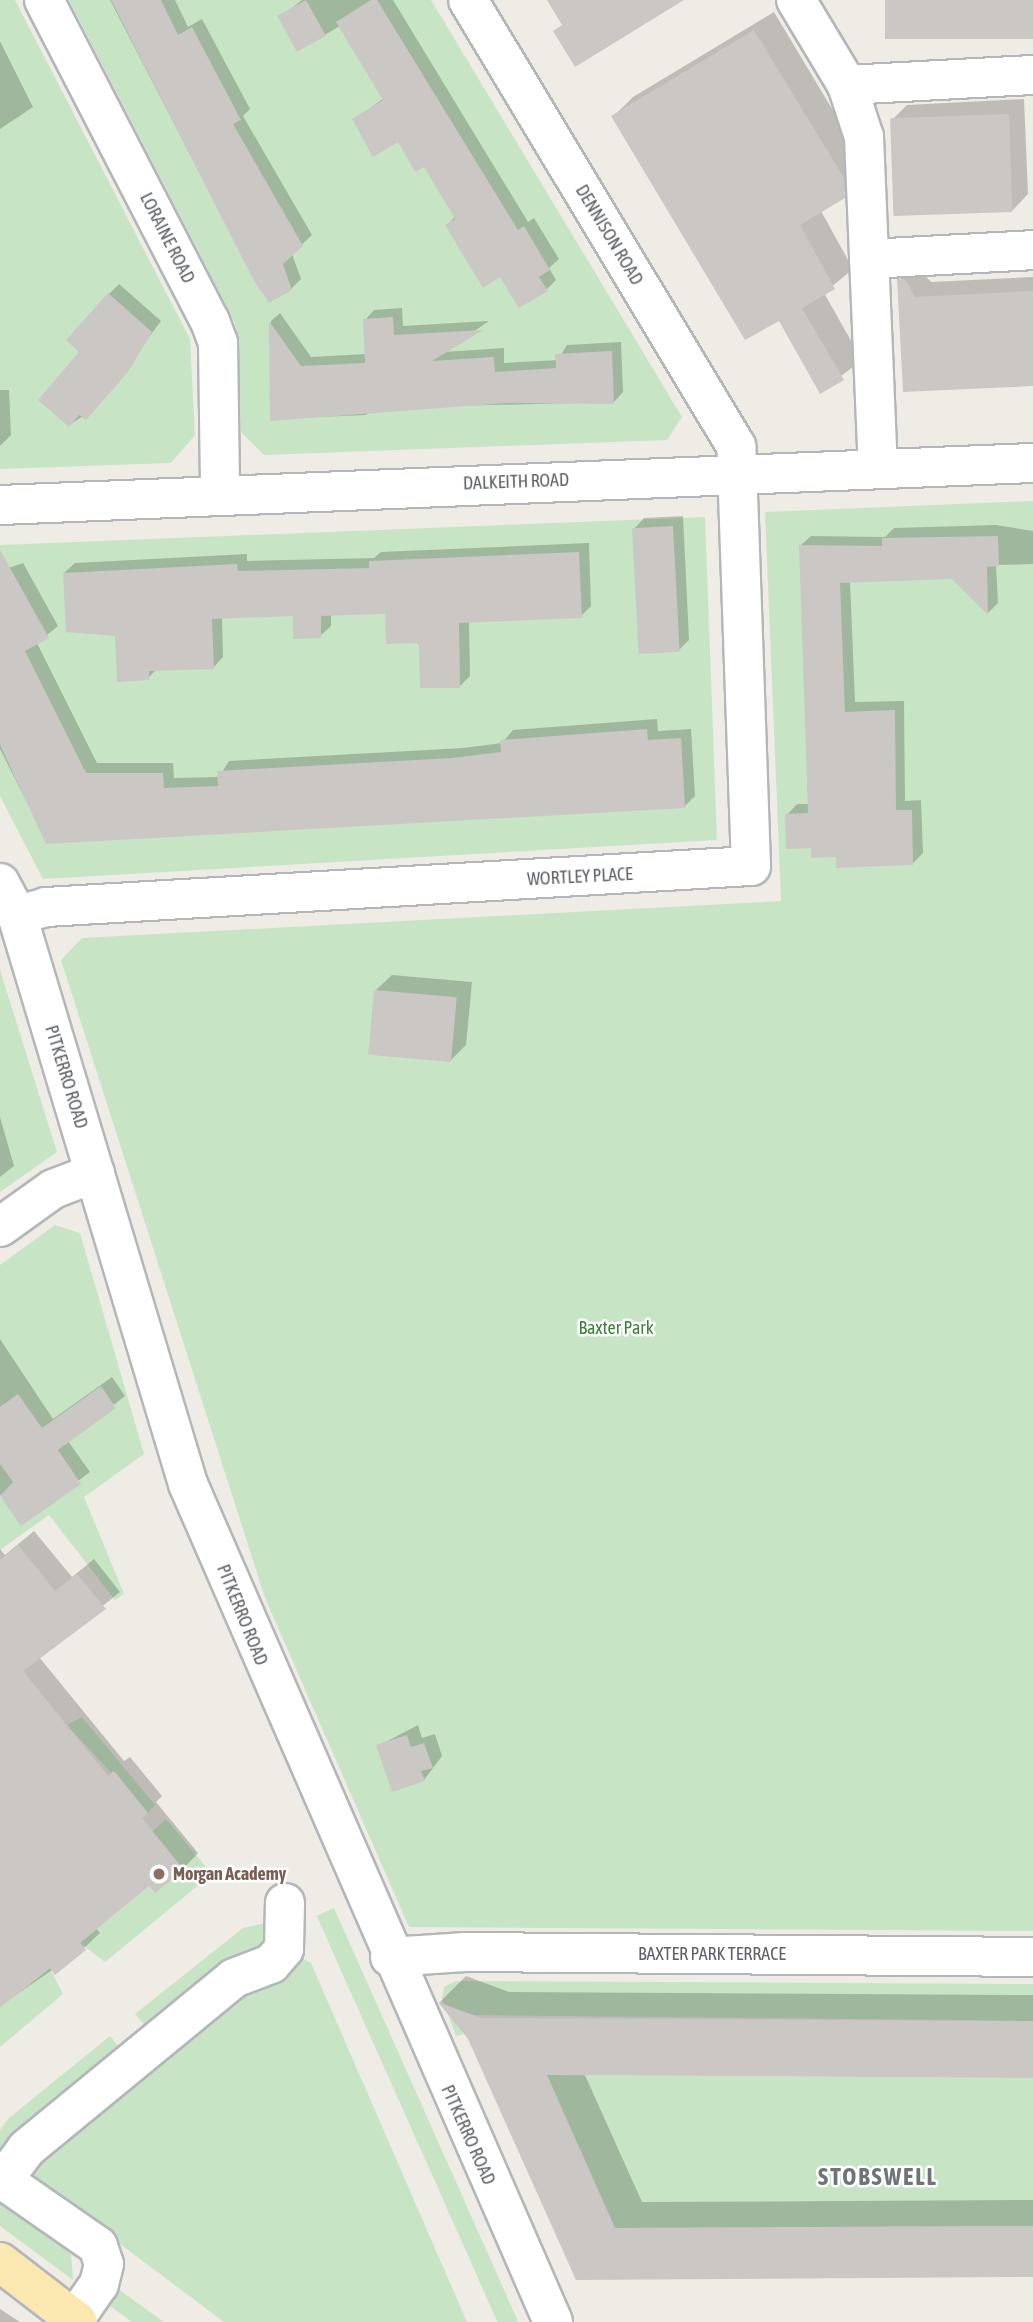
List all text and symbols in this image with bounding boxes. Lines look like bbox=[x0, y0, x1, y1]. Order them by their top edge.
street label: DENNISON ROAD bbox=[571, 181, 647, 289]
street label: LORAINE ROAD bbox=[135, 189, 199, 287]
street label: DALKEITH ROAD bbox=[463, 469, 569, 495]
street label: WORTLEY PLACE bbox=[527, 863, 633, 891]
street label: PITKERRO ROAD bbox=[40, 1023, 92, 1131]
park label: Baxter Park bbox=[578, 1317, 654, 1339]
street label: PITKERRO ROAD bbox=[212, 1561, 272, 1669]
place label: Morgan Academy bbox=[173, 1863, 286, 1885]
marker: Morgan Academy bbox=[151, 1866, 167, 1882]
street label: BAXTER PARK TERRACE bbox=[638, 1943, 786, 1965]
street label: PITKERRO ROAD bbox=[436, 2082, 500, 2188]
district label: STOBSWELL bbox=[819, 2163, 937, 2191]

